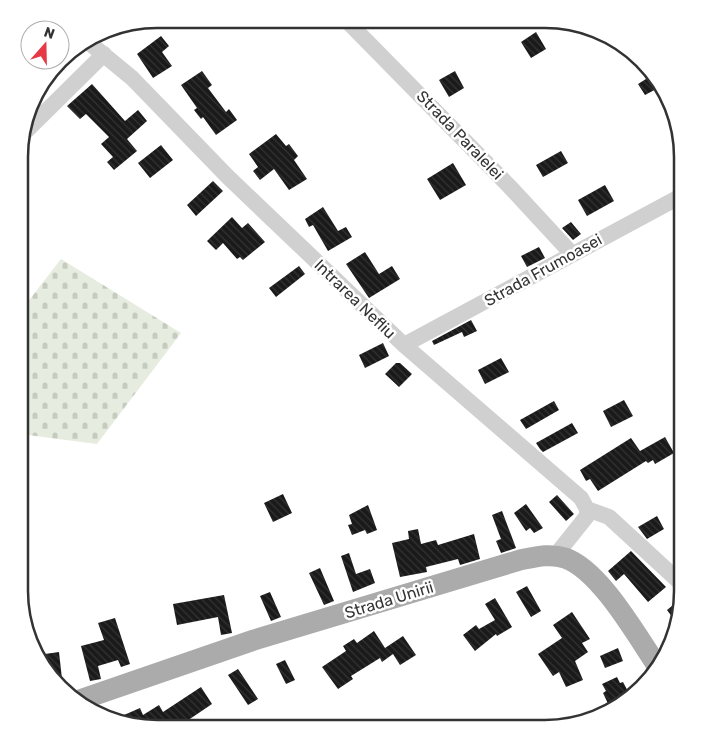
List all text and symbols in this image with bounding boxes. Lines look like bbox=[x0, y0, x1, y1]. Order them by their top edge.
north arrow bbox=[20, 20, 70, 70]
text: N bbox=[42, 24, 57, 43]
street label: Strada Paralelei bbox=[413, 86, 507, 184]
street label: Strada Frumoasei bbox=[481, 230, 605, 310]
street label: Intrarea Nefliu bbox=[310, 255, 400, 343]
street label: Strada Unirii bbox=[342, 577, 436, 623]

